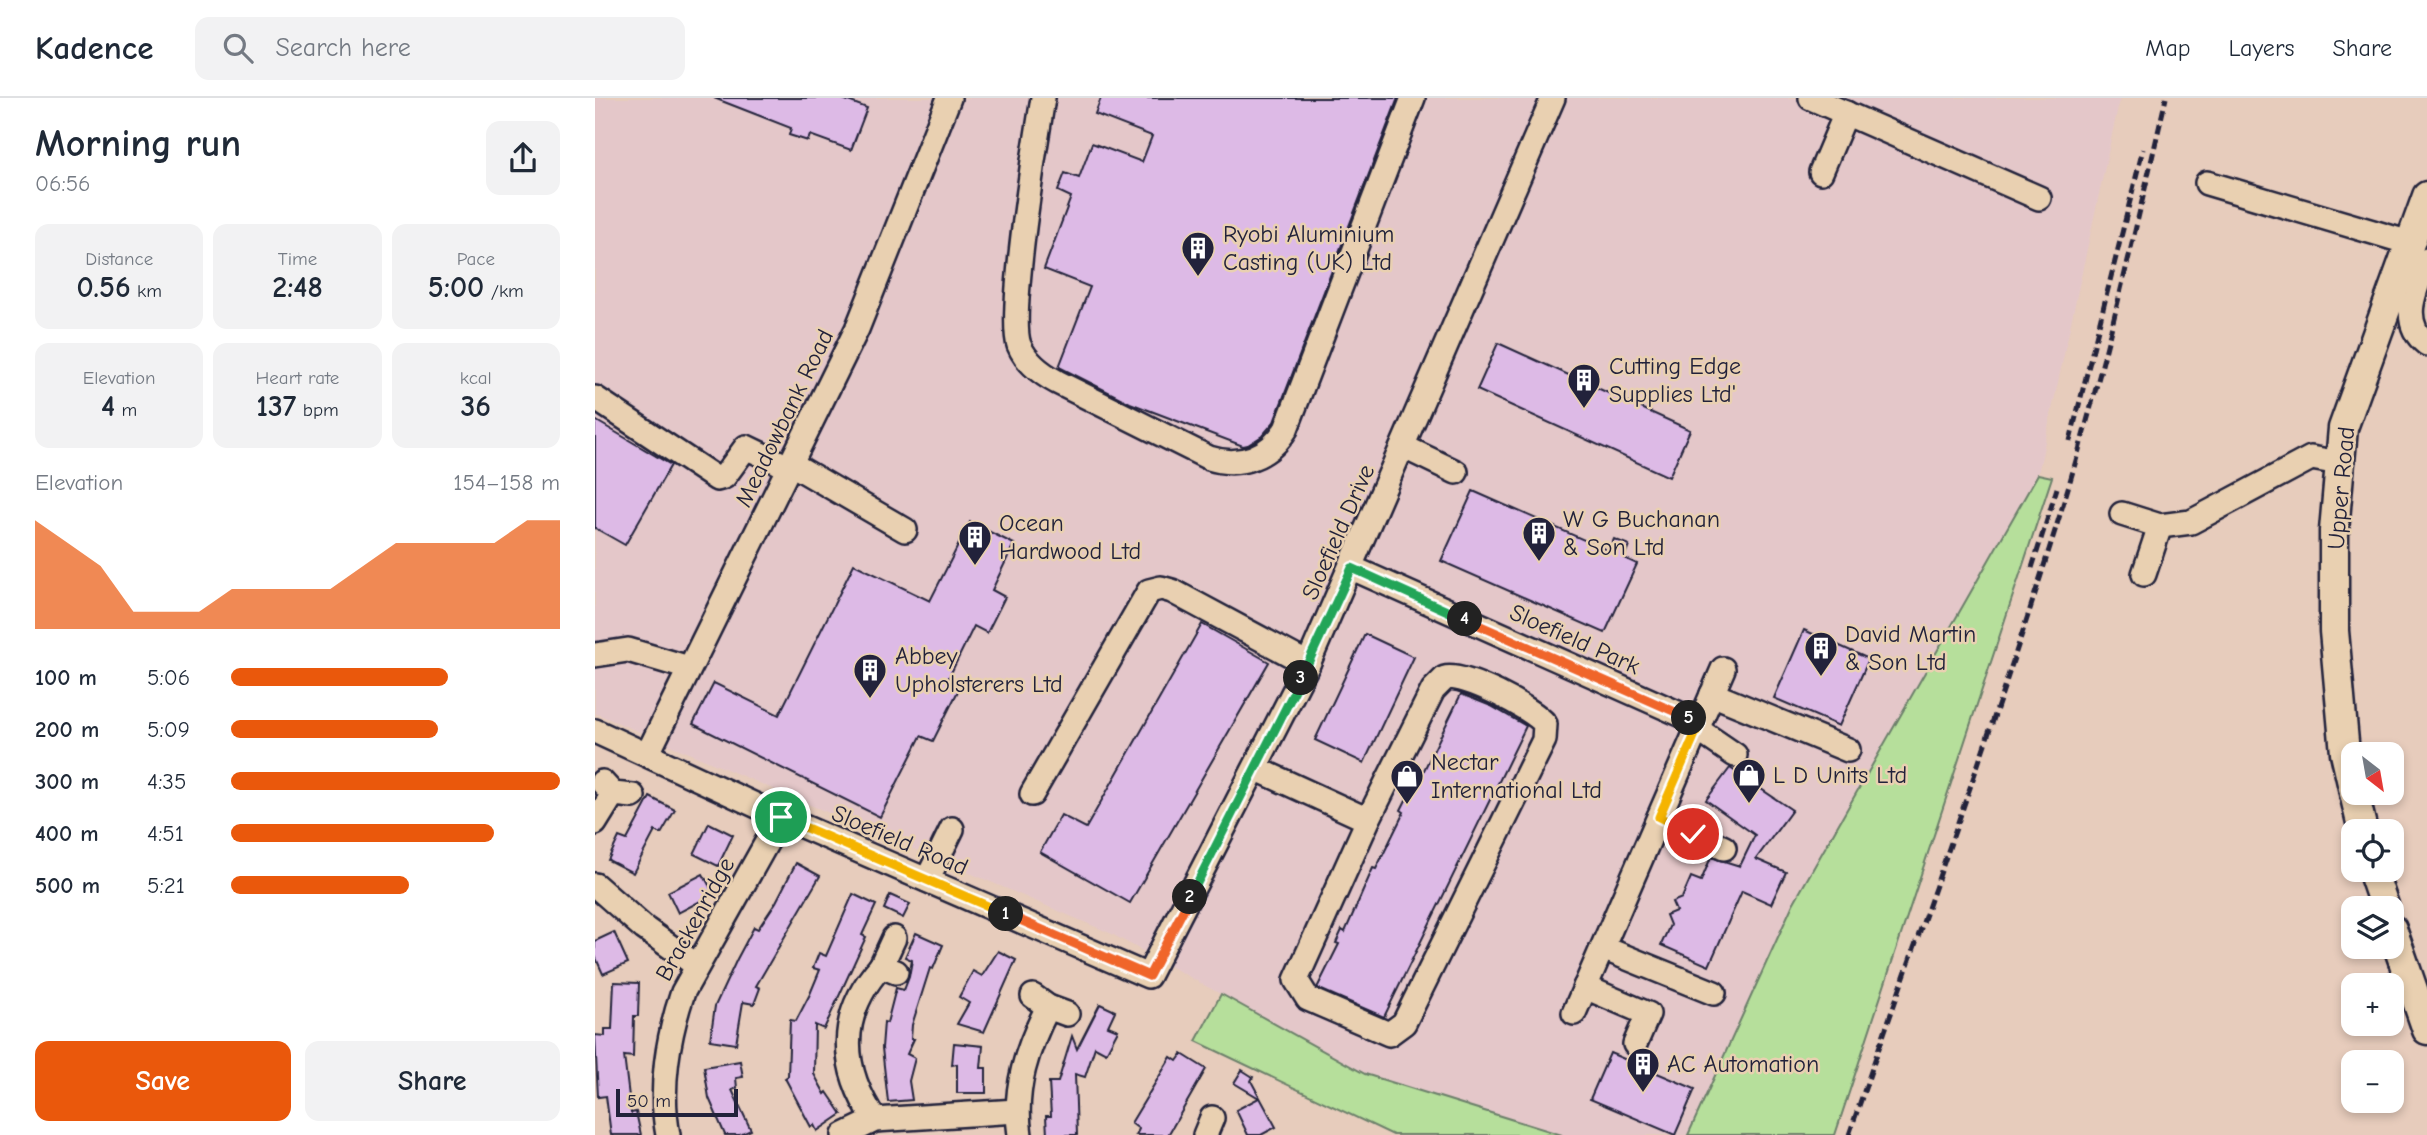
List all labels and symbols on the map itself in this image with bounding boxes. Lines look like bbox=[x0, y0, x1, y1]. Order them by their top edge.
place label: Ryobi Aluminium Casting (UK) Ltd bbox=[1223, 220, 1394, 276]
building icon: Ryobi Aluminium Casting (UK) Ltd bbox=[1179, 229, 1217, 278]
street label: Meadowbank Road bbox=[729, 325, 839, 511]
place label: Cutting Edge Supplies Ltd' bbox=[1609, 352, 1741, 408]
building icon: Cutting Edge Supplies Ltd' bbox=[1565, 361, 1603, 410]
street label: Upper Road bbox=[2322, 425, 2360, 551]
street label: Sloefield Drive bbox=[1296, 460, 1380, 604]
place label: W G Buchanan & Son Ltd bbox=[1563, 505, 1720, 561]
place label: Ocean Hardwood Ltd bbox=[999, 509, 1141, 565]
building icon: W G Buchanan & Son Ltd bbox=[1520, 514, 1558, 563]
building icon: Ocean Hardwood Ltd bbox=[956, 518, 994, 567]
street label: Sloefield Park bbox=[1506, 598, 1645, 680]
pin: 4 bbox=[1447, 602, 1483, 636]
place label: David Martin & Son Ltd bbox=[1845, 620, 1976, 676]
building icon: David Martin & Son Ltd bbox=[1802, 629, 1840, 678]
place label: Abbey Upholsterers Ltd bbox=[895, 642, 1063, 698]
building icon: Abbey Upholsterers Ltd bbox=[851, 651, 889, 700]
pin: 3 bbox=[1283, 660, 1319, 696]
pin: 5 bbox=[1671, 700, 1707, 736]
north arrow bbox=[2341, 742, 2405, 805]
place label: Nectar International Ltd bbox=[1431, 748, 1602, 804]
shop icon: L D Units Ltd bbox=[1730, 756, 1768, 805]
shop icon: Nectar International Ltd bbox=[1388, 757, 1426, 806]
place label: L D Units Ltd bbox=[1773, 761, 1907, 789]
pin bbox=[751, 787, 811, 847]
street label: Sloefield Road bbox=[828, 799, 972, 881]
pin bbox=[1663, 804, 1723, 864]
street label: Brackenridge bbox=[650, 852, 740, 986]
pin: 2 bbox=[1173, 880, 1207, 914]
pin: 1 bbox=[989, 896, 1023, 932]
building icon: AC Automation bbox=[1624, 1045, 1662, 1094]
place label: AC Automation bbox=[1667, 1050, 1819, 1078]
scale bar bbox=[616, 1086, 739, 1118]

